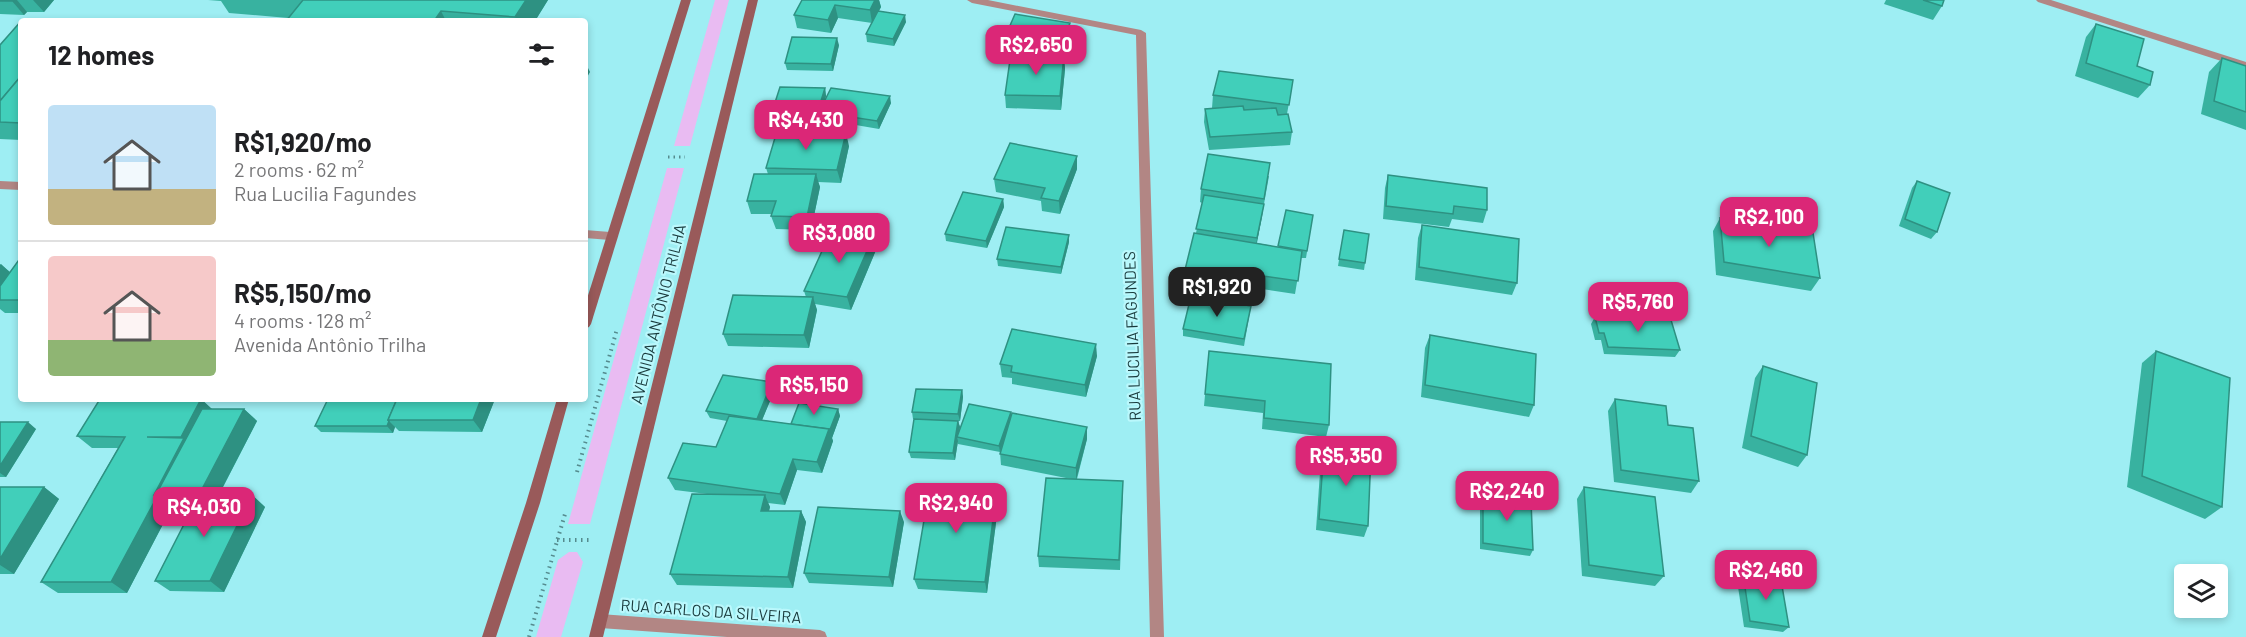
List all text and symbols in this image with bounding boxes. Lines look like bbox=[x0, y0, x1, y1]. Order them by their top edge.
pin: R$2,650 bbox=[981, 25, 1091, 76]
text: R$2,650 bbox=[999, 32, 1073, 56]
icon: filters bbox=[525, 38, 558, 71]
text: 12 homes bbox=[48, 39, 154, 70]
pin: R$4,430 bbox=[751, 100, 861, 151]
text: R$4,430 bbox=[768, 107, 844, 131]
text: R$1,920/mo bbox=[234, 126, 372, 157]
icon: home bbox=[96, 129, 168, 201]
text: 2 rooms · 62 m² bbox=[234, 157, 364, 181]
text: Rua Lucilia Fagundes bbox=[234, 181, 417, 205]
pin: R$2,100 bbox=[1714, 197, 1824, 248]
text: R$2,100 bbox=[1734, 204, 1804, 228]
pin: R$3,080 bbox=[784, 213, 894, 264]
text: R$3,080 bbox=[803, 220, 875, 244]
street label: AVENIDA ANTÔNIO TRILHA bbox=[626, 222, 689, 406]
street label: RUA LUCILIA FAGUNDES bbox=[1119, 251, 1144, 421]
pin: R$1,920 bbox=[1162, 267, 1272, 318]
text: R$1,920 bbox=[1182, 274, 1252, 298]
text: R$5,150/mo bbox=[234, 277, 371, 308]
icon: home bbox=[96, 280, 168, 352]
pin: R$5,760 bbox=[1583, 282, 1693, 333]
text: R$5,760 bbox=[1602, 289, 1674, 313]
text: 4 rooms · 128 m² bbox=[234, 308, 372, 332]
text: Avenida Antônio Trilha bbox=[234, 332, 426, 356]
pin: R$5,150 bbox=[759, 365, 869, 416]
text: R$5,150 bbox=[779, 372, 849, 396]
pin: R$5,350 bbox=[1291, 436, 1401, 487]
text: R$5,350 bbox=[1310, 443, 1382, 467]
pin: R$2,240 bbox=[1452, 471, 1562, 522]
text: R$2,240 bbox=[1470, 478, 1544, 502]
pin: R$2,940 bbox=[901, 483, 1011, 534]
pin: R$4,030 bbox=[149, 487, 259, 538]
text: R$2,940 bbox=[919, 490, 993, 514]
text: R$4,030 bbox=[167, 494, 241, 518]
pin: R$2,460 bbox=[1711, 550, 1821, 601]
text: R$2,460 bbox=[1729, 557, 1803, 581]
map controls bbox=[2174, 564, 2228, 618]
button: layers bbox=[2174, 564, 2228, 618]
street label: RUA CARLOS DA SILVEIRA bbox=[620, 595, 802, 626]

